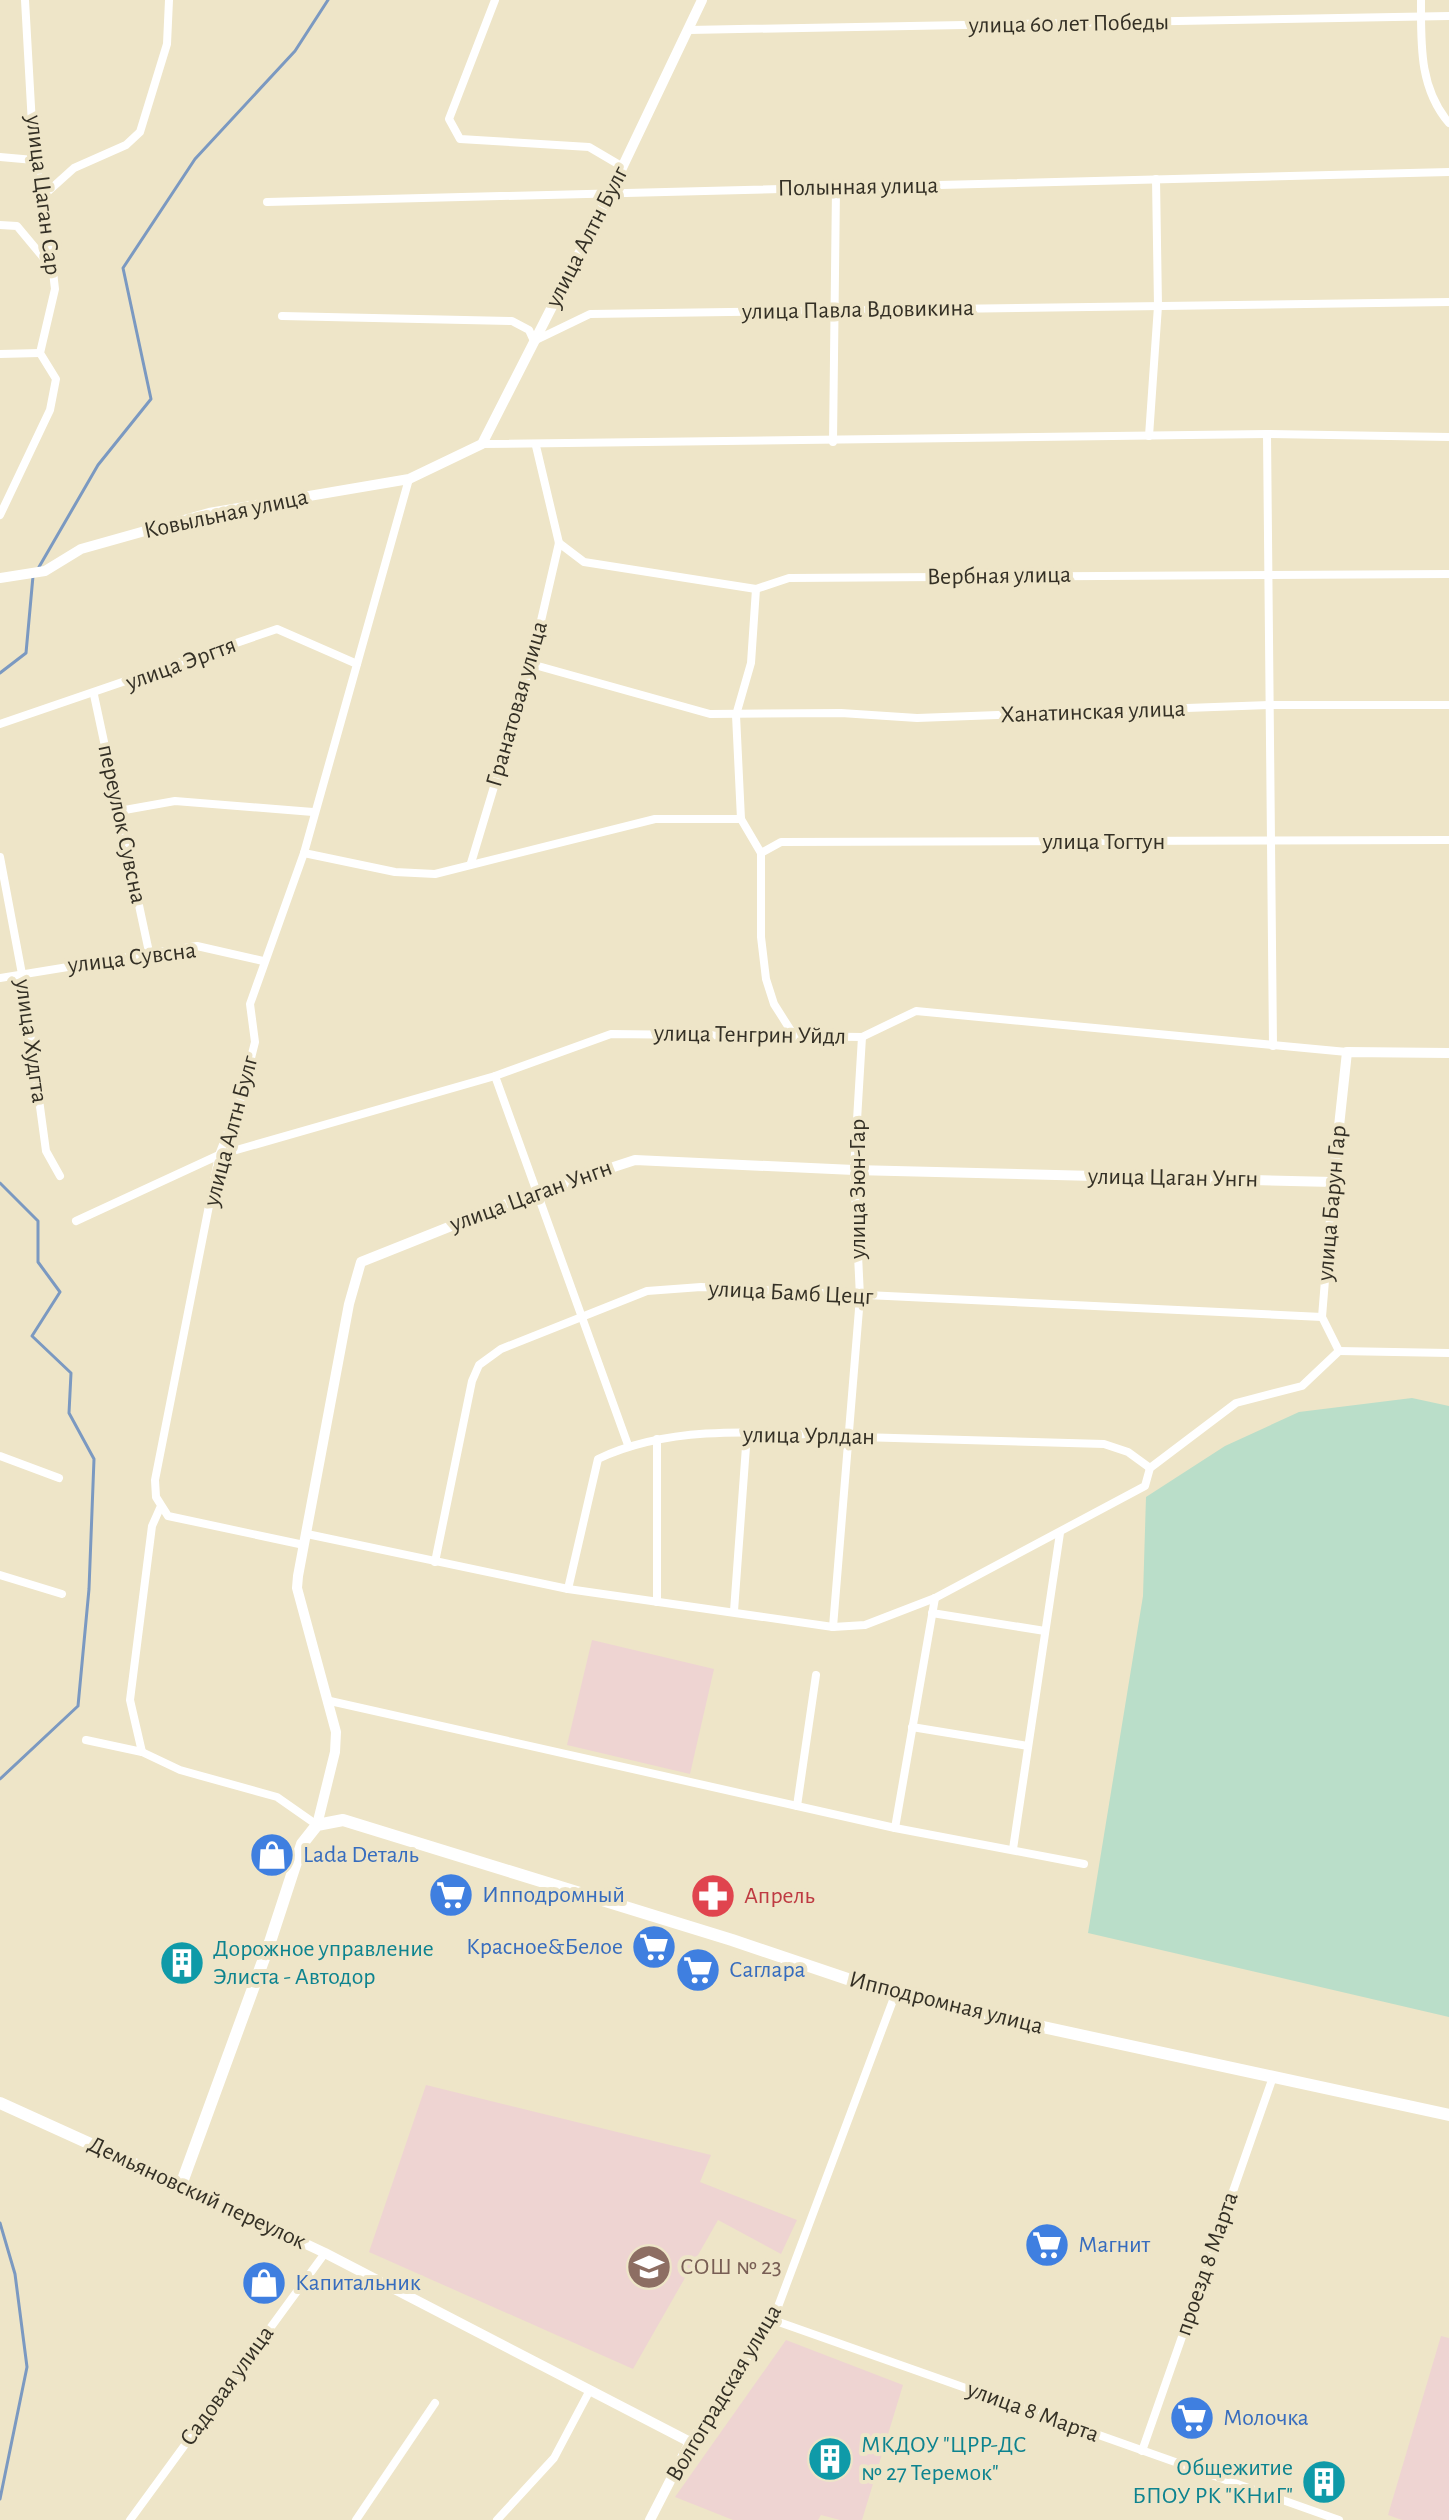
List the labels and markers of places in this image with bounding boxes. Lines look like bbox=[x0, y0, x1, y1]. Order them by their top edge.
shop icon: Lada Dеталь bbox=[248, 1831, 296, 1879]
place label: Lada Dеталь bbox=[303, 1843, 419, 1867]
supermarket icon: Ипподромный bbox=[427, 1871, 475, 1919]
pharmacy icon: Апрель bbox=[689, 1872, 737, 1920]
place label: Ипподромный bbox=[482, 1883, 625, 1907]
place label: Апрель bbox=[744, 1884, 815, 1908]
supermarket icon: Красное&Белое bbox=[630, 1923, 678, 1971]
place label: Красное&Белое bbox=[466, 1935, 623, 1959]
place label: Дорожное управление Элиста - Автодор bbox=[213, 1937, 434, 1989]
building icon: Дорожное управление Элиста - Автодор bbox=[158, 1939, 206, 1987]
supermarket icon: Саглара bbox=[674, 1946, 722, 1994]
place label: Саглара bbox=[729, 1958, 806, 1982]
supermarket icon: Магнит bbox=[1023, 2221, 1071, 2269]
place label: Магнит bbox=[1078, 2233, 1150, 2257]
school or university icon: СОШ № 23 bbox=[625, 2243, 673, 2291]
place label: СОШ № 23 bbox=[680, 2255, 782, 2279]
shop icon: Капитальник bbox=[240, 2259, 288, 2307]
place label: Капитальник bbox=[295, 2271, 421, 2295]
supermarket icon: Молочка bbox=[1168, 2394, 1216, 2442]
place label: Молочка bbox=[1223, 2406, 1309, 2430]
place label: МКДОУ "ЦРР-ДС № 27 Теремок" bbox=[861, 2433, 1027, 2485]
building icon: МКДОУ "ЦРР-ДС № 27 Теремок" bbox=[806, 2435, 854, 2483]
place label: Общежитие БПОУ РК "КНиГ" bbox=[1132, 2456, 1293, 2508]
building icon: Общежитие БПОУ РК "КНиГ" bbox=[1300, 2458, 1348, 2506]

